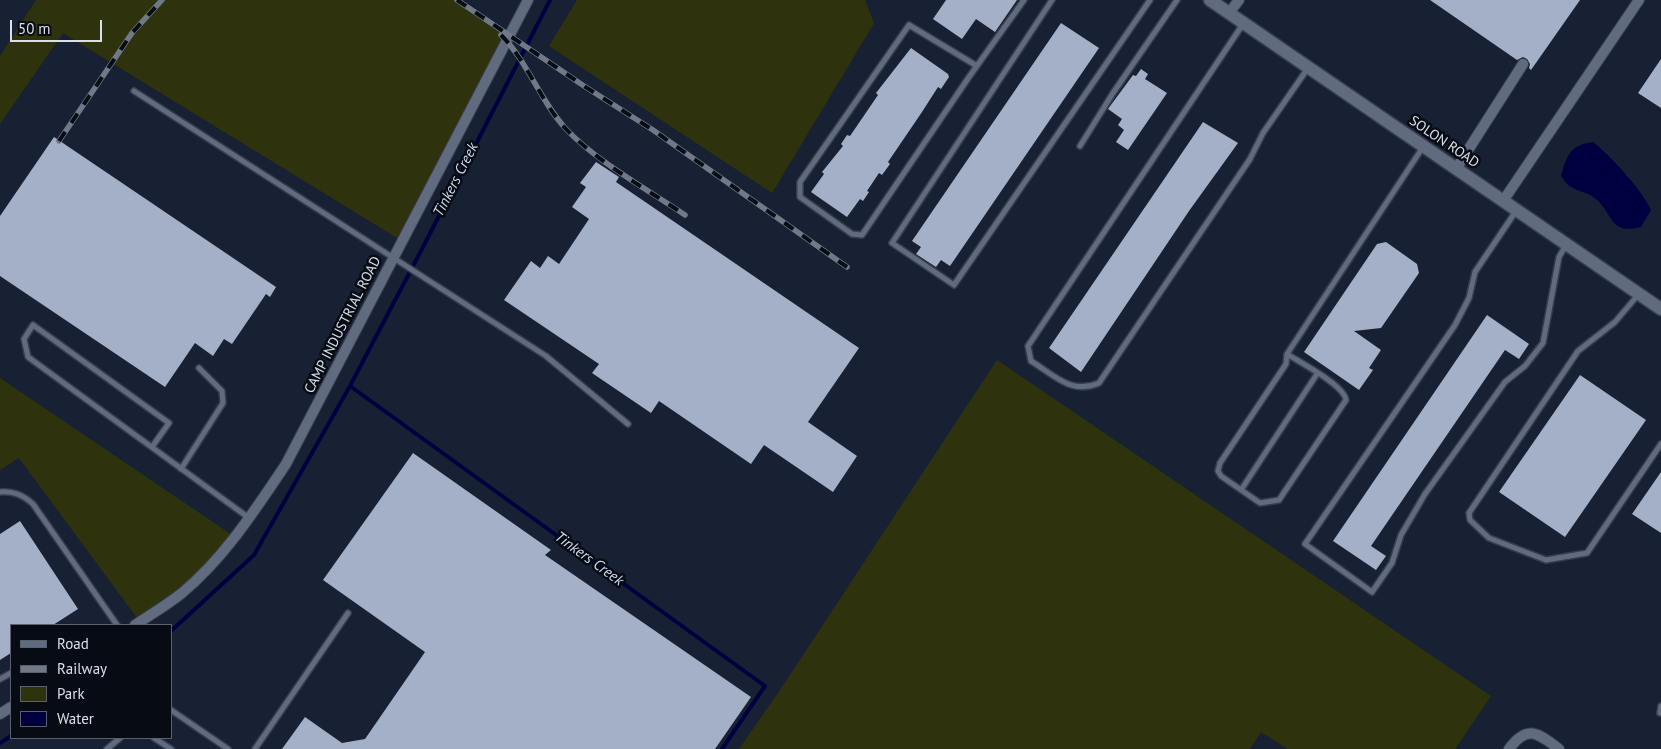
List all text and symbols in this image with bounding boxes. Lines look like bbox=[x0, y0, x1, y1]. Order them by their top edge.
scale bar bbox=[12, 10, 105, 42]
text: 50 m bbox=[18, 19, 51, 38]
street label: SOLON ROAD bbox=[1406, 113, 1482, 171]
water label: Tinkers Creek bbox=[430, 140, 482, 220]
street label: CAMP INDUSTRIAL ROAD bbox=[301, 254, 385, 396]
water label: Tinkers Creek bbox=[551, 528, 627, 590]
legend bbox=[10, 624, 172, 739]
text: Road bbox=[57, 634, 89, 653]
text: Railway bbox=[57, 659, 107, 678]
text: Park bbox=[57, 684, 85, 703]
text: Water bbox=[57, 709, 94, 728]

